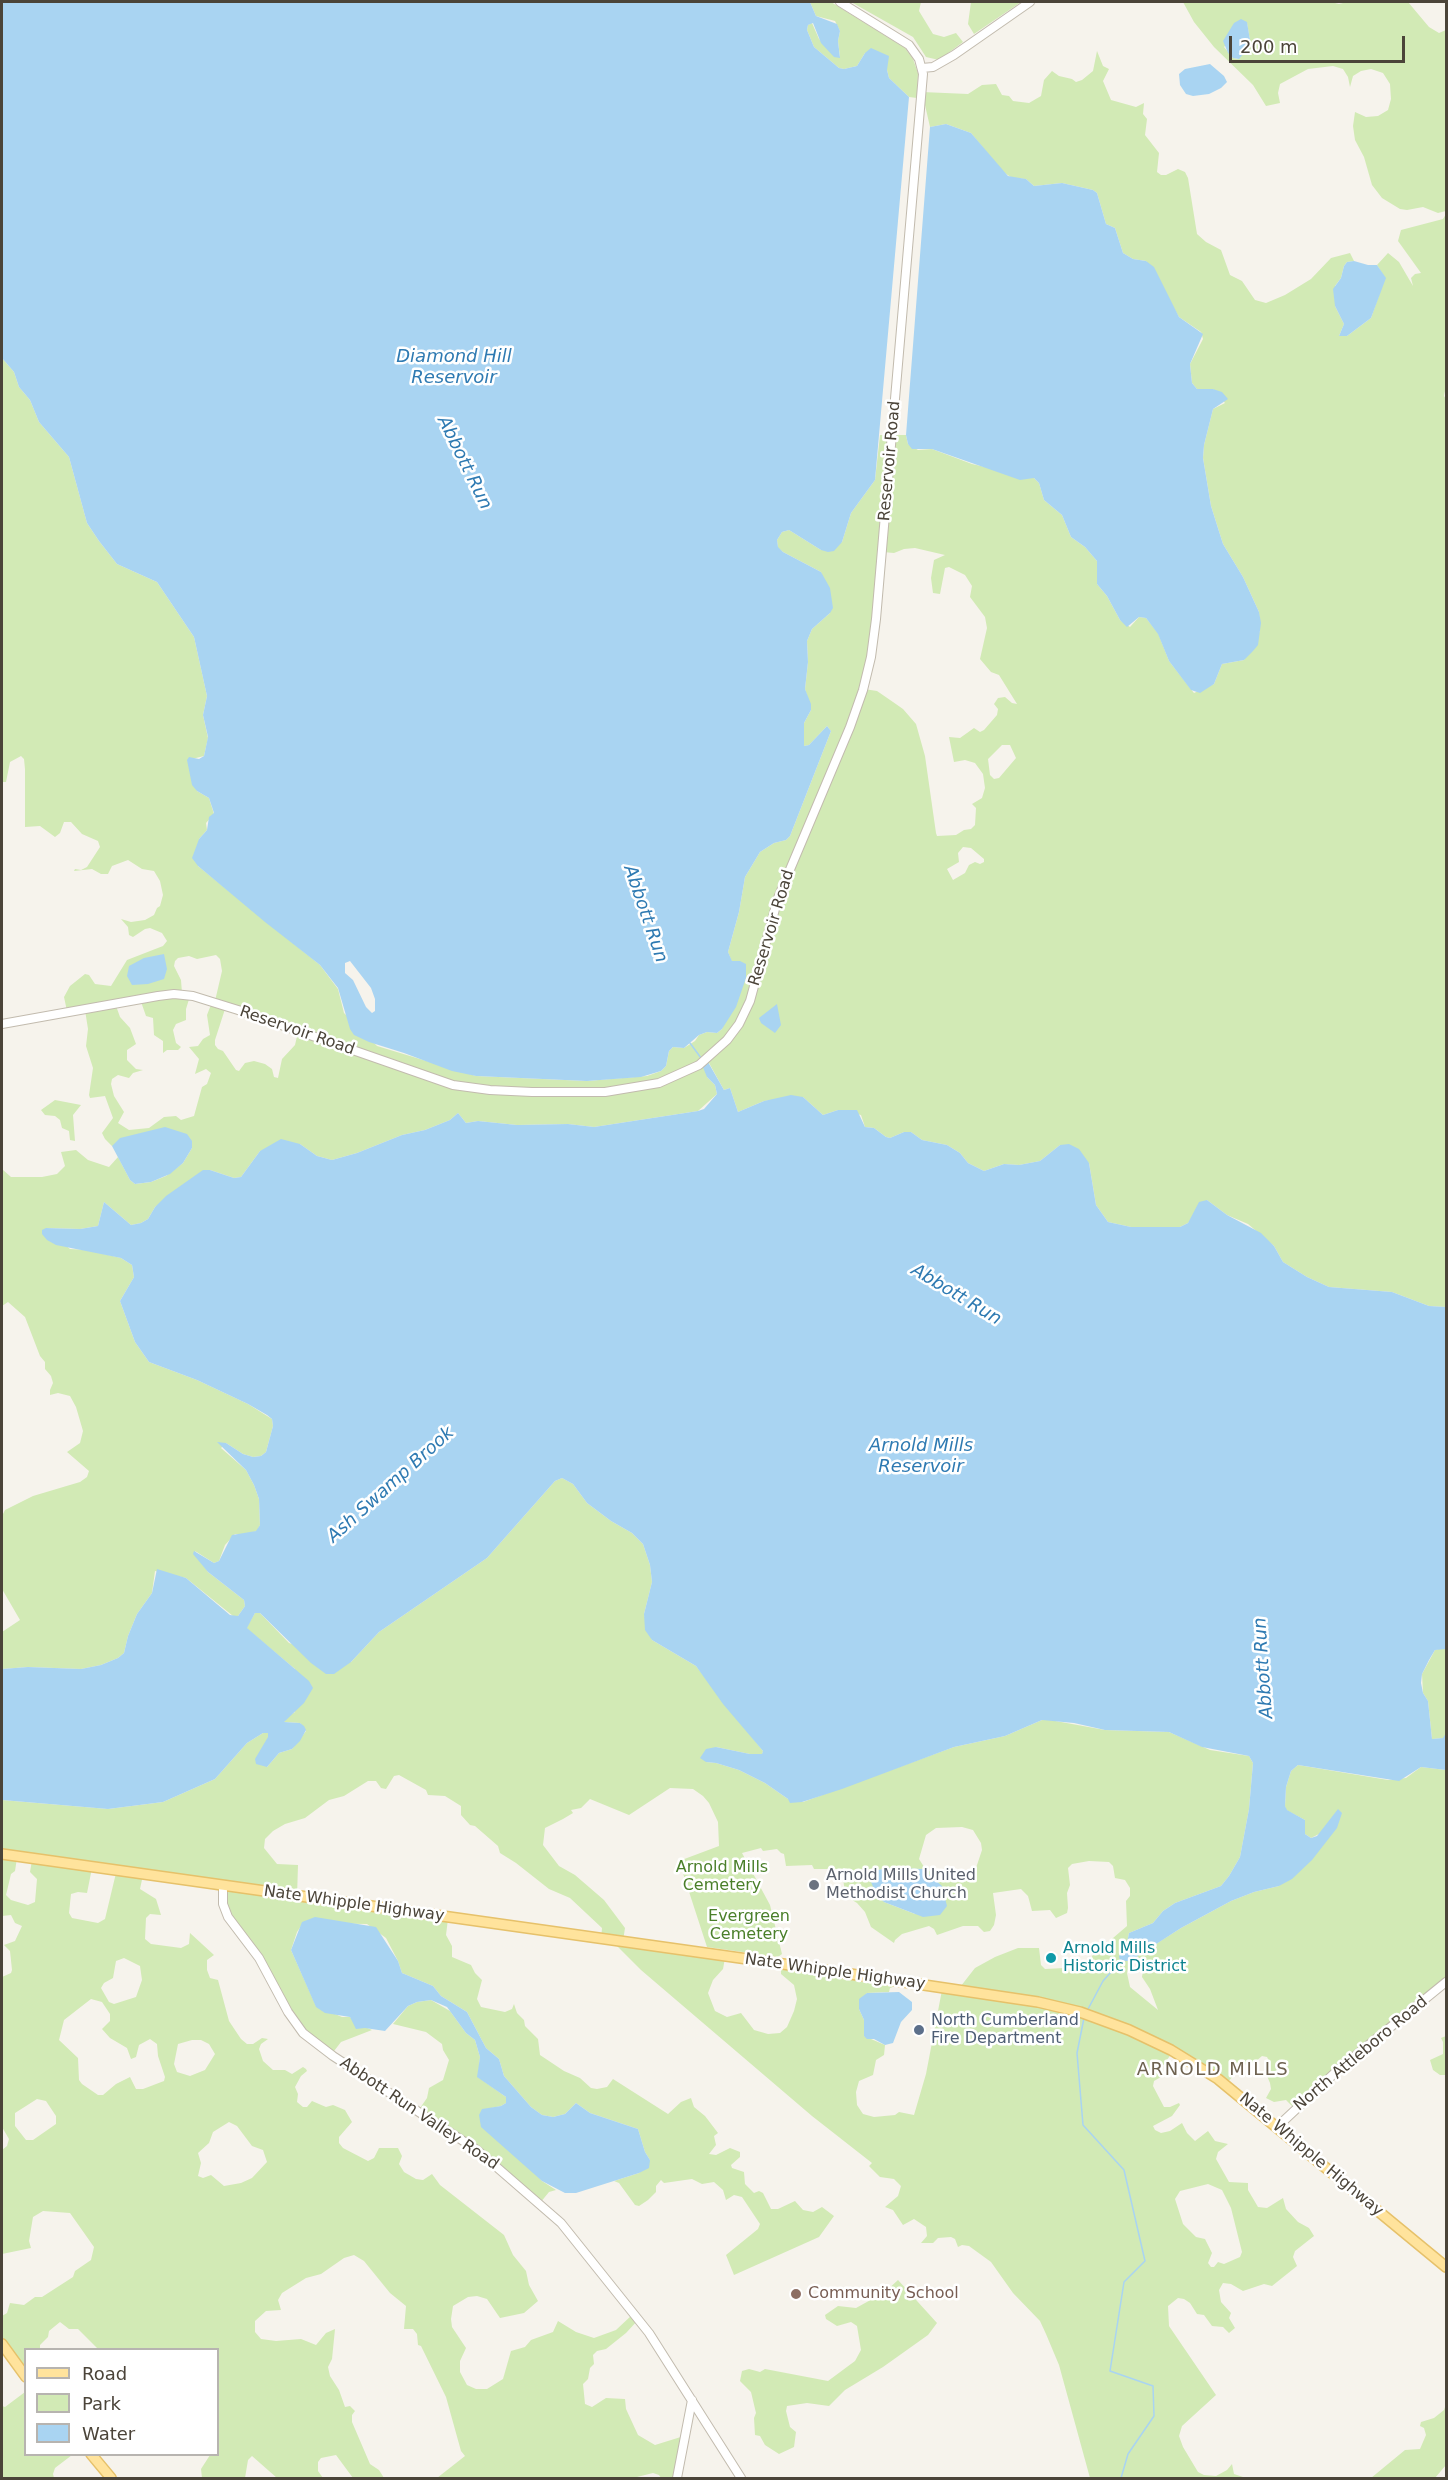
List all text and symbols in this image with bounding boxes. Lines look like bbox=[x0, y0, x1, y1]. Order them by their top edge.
scale bar bbox=[1232, 24, 1408, 62]
text: 200 m bbox=[1240, 36, 1298, 57]
water label: Diamond Hill Reservoir bbox=[396, 346, 512, 388]
street label: Reservoir Road bbox=[875, 400, 905, 522]
water label: Abbott Run bbox=[432, 413, 496, 513]
water label: Abbott Run bbox=[618, 863, 672, 965]
street label: Reservoir Road bbox=[745, 868, 799, 988]
street label: Reservoir Road bbox=[237, 1002, 357, 1060]
water label: Abbott Run bbox=[907, 1260, 1005, 1330]
water label: Ash Swamp Brook bbox=[323, 1422, 459, 1548]
water label: Arnold Mills Reservoir bbox=[869, 1435, 973, 1478]
water label: Abbott Run bbox=[1250, 1617, 1278, 1719]
park label: Arnold Mills Cemetery bbox=[676, 1858, 768, 1896]
place label: Arnold Mills United Methodist Church bbox=[826, 1866, 976, 1904]
marker: Arnold Mills United Methodist Church bbox=[807, 1878, 821, 1892]
street label: Nate Whipple Highway bbox=[262, 1882, 446, 1926]
park label: Evergreen Cemetery bbox=[708, 1907, 790, 1945]
place label: Arnold Mills Historic District bbox=[1063, 1939, 1186, 1977]
street label: Nate Whipple Highway bbox=[743, 1950, 927, 1994]
marker: Arnold Mills Historic District bbox=[1044, 1951, 1058, 1965]
street label: North Attleboro Road bbox=[1290, 1992, 1432, 2116]
place label: North Cumberland Fire Department bbox=[931, 2011, 1079, 2049]
marker: North Cumberland Fire Department bbox=[912, 2023, 926, 2037]
street label: Abbott Run Valley Road bbox=[336, 2054, 502, 2174]
district label: ARNOLD MILLS bbox=[1137, 2059, 1289, 2081]
street label: Nate Whipple Highway bbox=[1235, 2089, 1387, 2221]
place label: Community School bbox=[808, 2284, 959, 2304]
marker: Community School bbox=[789, 2287, 803, 2301]
legend bbox=[24, 2348, 219, 2456]
text: Road bbox=[82, 2363, 127, 2384]
text: Park bbox=[82, 2393, 121, 2414]
text: Water bbox=[82, 2423, 135, 2444]

